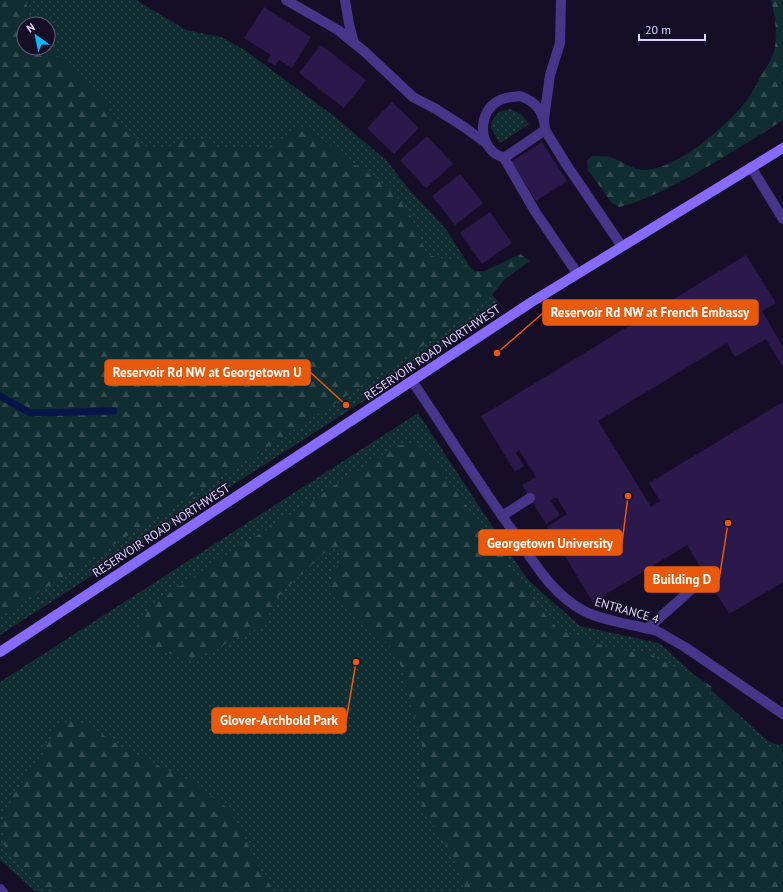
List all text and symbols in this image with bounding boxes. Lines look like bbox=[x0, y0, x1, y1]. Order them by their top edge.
north arrow bbox=[16, 16, 56, 56]
scale bar bbox=[639, 16, 705, 42]
text: N bbox=[24, 20, 37, 35]
text: 20 m bbox=[645, 22, 671, 37]
callout: Reservoir Rd NW at French Embassy bbox=[543, 300, 758, 325]
street label: RESERVOIR ROAD NORTHWEST bbox=[361, 301, 503, 403]
text: Reservoir Rd NW at French Embassy bbox=[551, 304, 750, 321]
callout: Reservoir Rd NW at Georgetown U bbox=[105, 360, 310, 385]
text: Reservoir Rd NW at Georgetown U bbox=[113, 364, 301, 381]
street label: RESERVOIR ROAD NORTHWEST bbox=[89, 480, 233, 580]
callout: Georgetown University bbox=[479, 530, 622, 555]
text: Georgetown University bbox=[487, 535, 614, 552]
callout: Building D bbox=[645, 567, 719, 592]
text: Building D bbox=[653, 571, 711, 588]
street label: ENTRANCE 4 bbox=[593, 594, 661, 626]
callout: Glover-Archbold Park bbox=[212, 708, 346, 733]
text: Glover-Archbold Park bbox=[220, 712, 339, 729]

